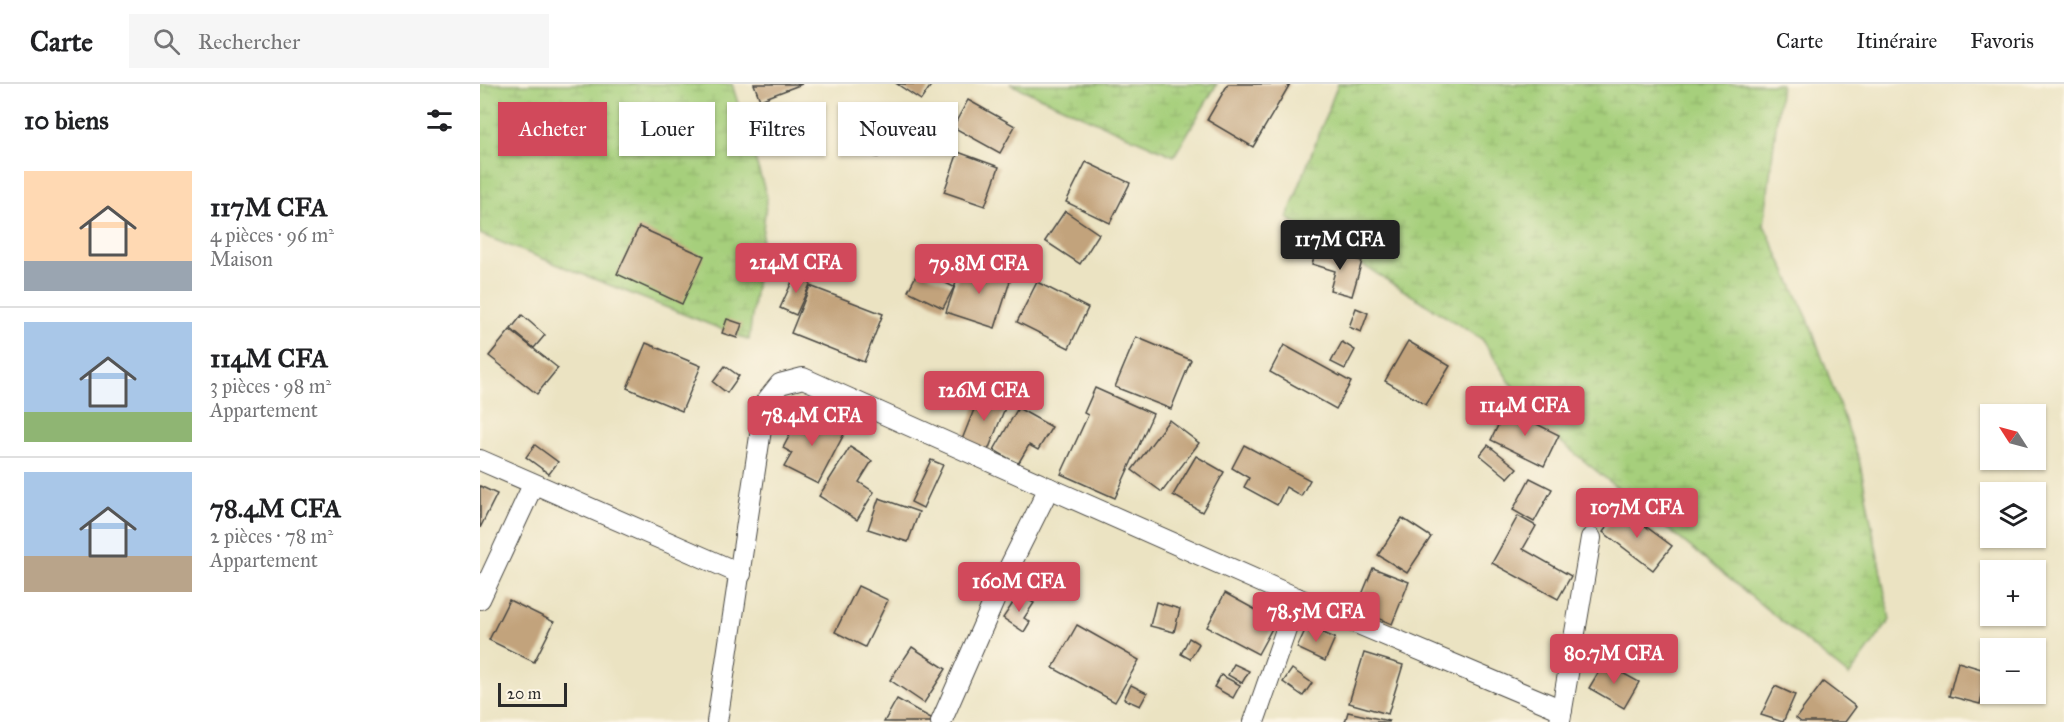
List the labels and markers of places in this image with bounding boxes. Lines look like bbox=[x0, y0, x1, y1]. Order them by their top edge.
pin: 117M CFA bbox=[1278, 220, 1402, 271]
pin: 214M CFA bbox=[734, 243, 858, 294]
pin: 79.8M CFA bbox=[910, 244, 1048, 295]
pin: 126M CFA bbox=[922, 371, 1046, 422]
pin: 114M CFA bbox=[1463, 386, 1587, 437]
pin: 78.4M CFA bbox=[743, 396, 881, 447]
pin: 107M CFA bbox=[1575, 488, 1699, 539]
pin: 160M CFA bbox=[957, 562, 1081, 613]
pin: 78.5M CFA bbox=[1247, 592, 1385, 643]
pin: 80.7M CFA bbox=[1545, 634, 1683, 685]

